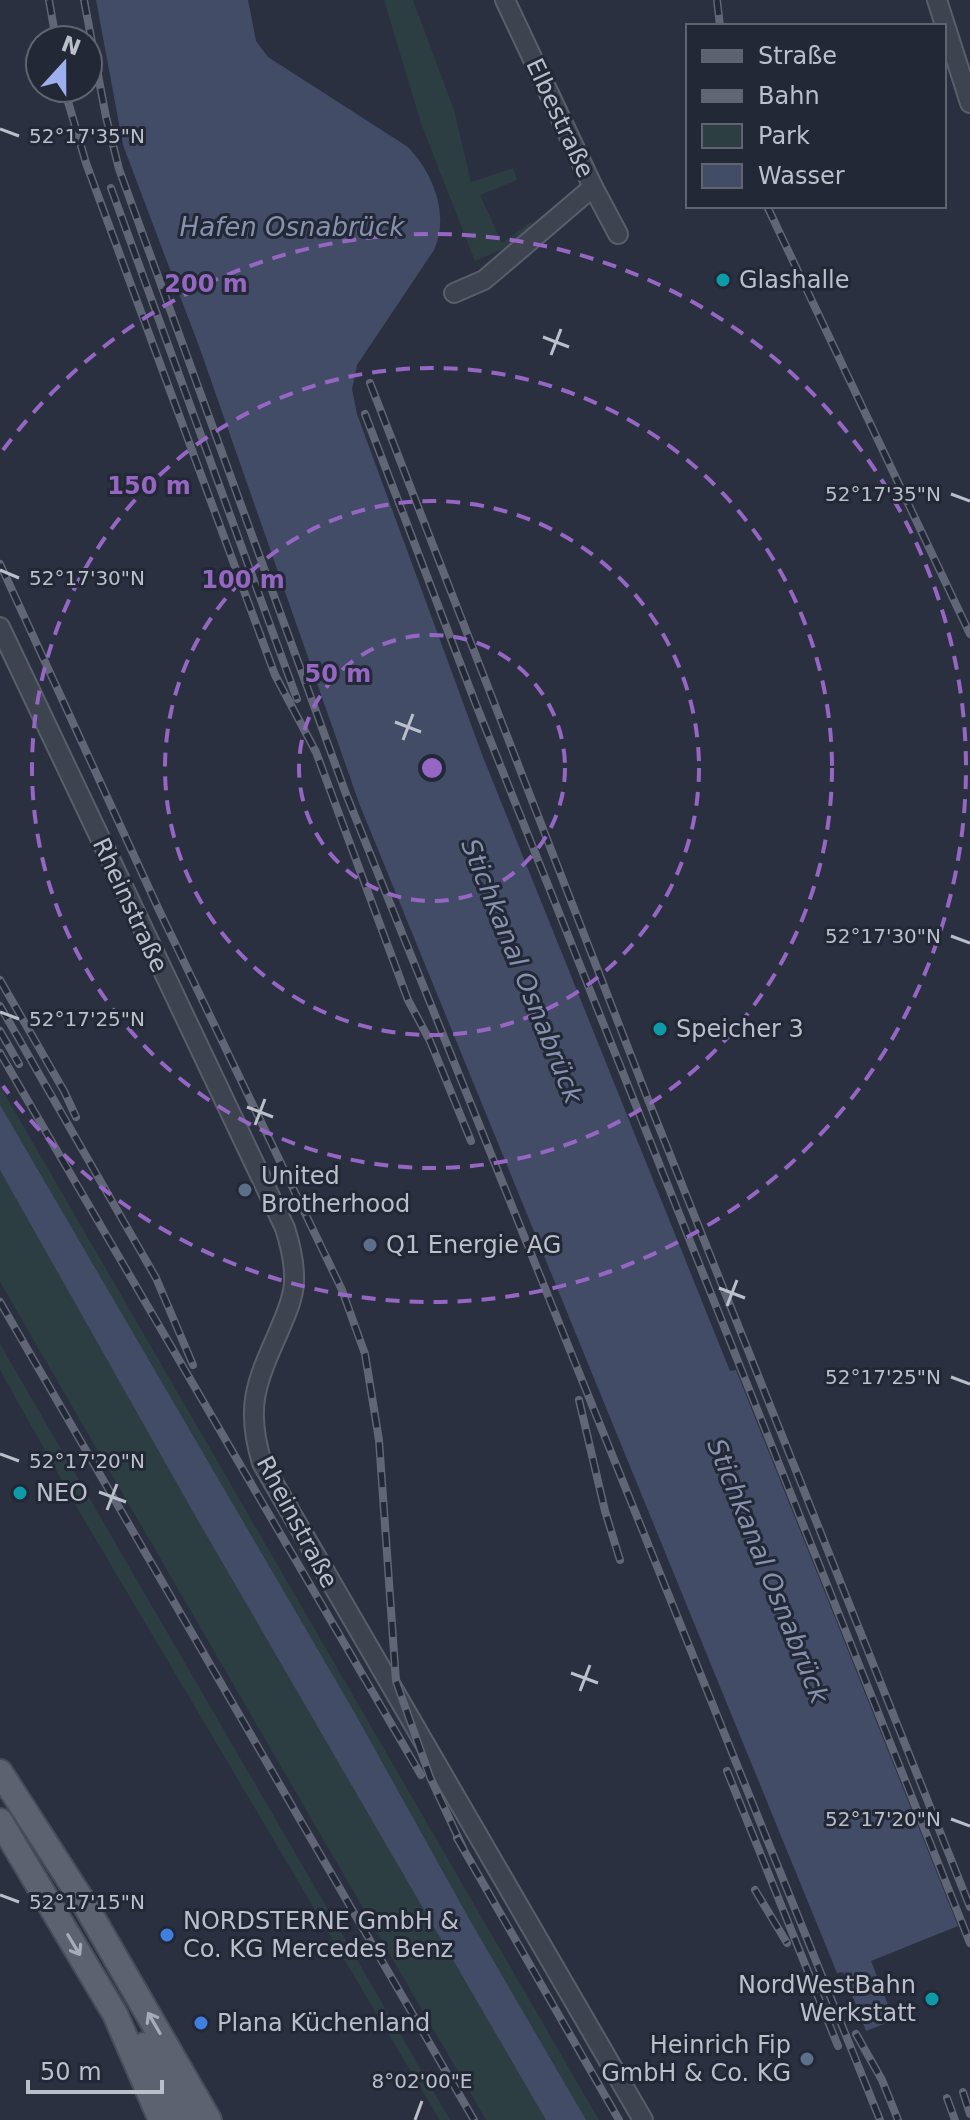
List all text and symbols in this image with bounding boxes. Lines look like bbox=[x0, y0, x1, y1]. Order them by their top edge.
north arrow bbox=[24, 24, 104, 104]
legend bbox=[686, 24, 946, 208]
text: N bbox=[58, 31, 84, 61]
text: Straße bbox=[758, 42, 837, 70]
street label: Elbestraße bbox=[520, 54, 600, 182]
text: Bahn bbox=[758, 82, 820, 110]
text: Park bbox=[758, 122, 810, 150]
text: 52°17'35"N bbox=[29, 124, 145, 148]
text: Wasser bbox=[758, 162, 845, 190]
water label: Hafen Osnabrück bbox=[180, 212, 405, 242]
place label: Glashalle bbox=[739, 266, 850, 294]
text: 200 m bbox=[164, 270, 248, 298]
marker: Glashalle bbox=[714, 271, 732, 289]
text: 150 m bbox=[107, 472, 191, 500]
text: 52°17'35"N bbox=[825, 482, 941, 506]
text: 52°17'30"N bbox=[29, 566, 145, 590]
text: 100 m bbox=[201, 566, 285, 594]
text: 50 m bbox=[305, 660, 371, 688]
centre of rings bbox=[418, 754, 446, 782]
street label: Rheinstraße bbox=[87, 833, 173, 977]
water label: Stichkanal Osnabrück bbox=[455, 834, 589, 1109]
text: 52°17'30"N bbox=[825, 924, 941, 948]
text: 52°17'25"N bbox=[29, 1007, 145, 1031]
place label: Speicher 3 bbox=[676, 1015, 804, 1043]
marker: Speicher 3 bbox=[651, 1020, 669, 1038]
place label: United Brotherhood bbox=[261, 1162, 410, 1218]
marker: United Brotherhood bbox=[236, 1181, 254, 1199]
place label: Q1 Energie AG bbox=[386, 1231, 561, 1259]
marker: Q1 Energie AG bbox=[361, 1236, 379, 1254]
text: 52°17'25"N bbox=[825, 1365, 941, 1389]
water label: Stichkanal Osnabrück bbox=[701, 1434, 835, 1709]
text: 52°17'20"N bbox=[29, 1449, 145, 1473]
street label: Rheinstraße bbox=[251, 1451, 343, 1593]
place label: NEO bbox=[36, 1479, 88, 1507]
marker: NEO bbox=[11, 1484, 29, 1502]
text: 52°17'20"N bbox=[825, 1807, 941, 1831]
text: 52°17'15"N bbox=[29, 1890, 145, 1914]
place label: NORDSTERNE GmbH & Co. KG Mercedes Benz bbox=[183, 1907, 459, 1963]
marker: NORDSTERNE GmbH & Co. KG Mercedes Benz bbox=[158, 1926, 176, 1944]
one-way arrow bbox=[67, 1933, 82, 1957]
place label: NordWestBahn Werkstatt bbox=[738, 1971, 916, 2027]
marker: NordWestBahn Werkstatt bbox=[923, 1990, 941, 2008]
place label: Plana Küchenland bbox=[217, 2009, 430, 2037]
one-way arrow bbox=[146, 2012, 162, 2035]
marker: Plana Küchenland bbox=[192, 2014, 210, 2032]
place label: Heinrich Fip GmbH & Co. KG bbox=[601, 2031, 791, 2087]
scale bar bbox=[28, 2044, 162, 2094]
marker: Heinrich Fip GmbH & Co. KG bbox=[798, 2050, 816, 2068]
text: 50 m bbox=[40, 2058, 102, 2086]
text: 8°02'00"E bbox=[372, 2069, 472, 2093]

